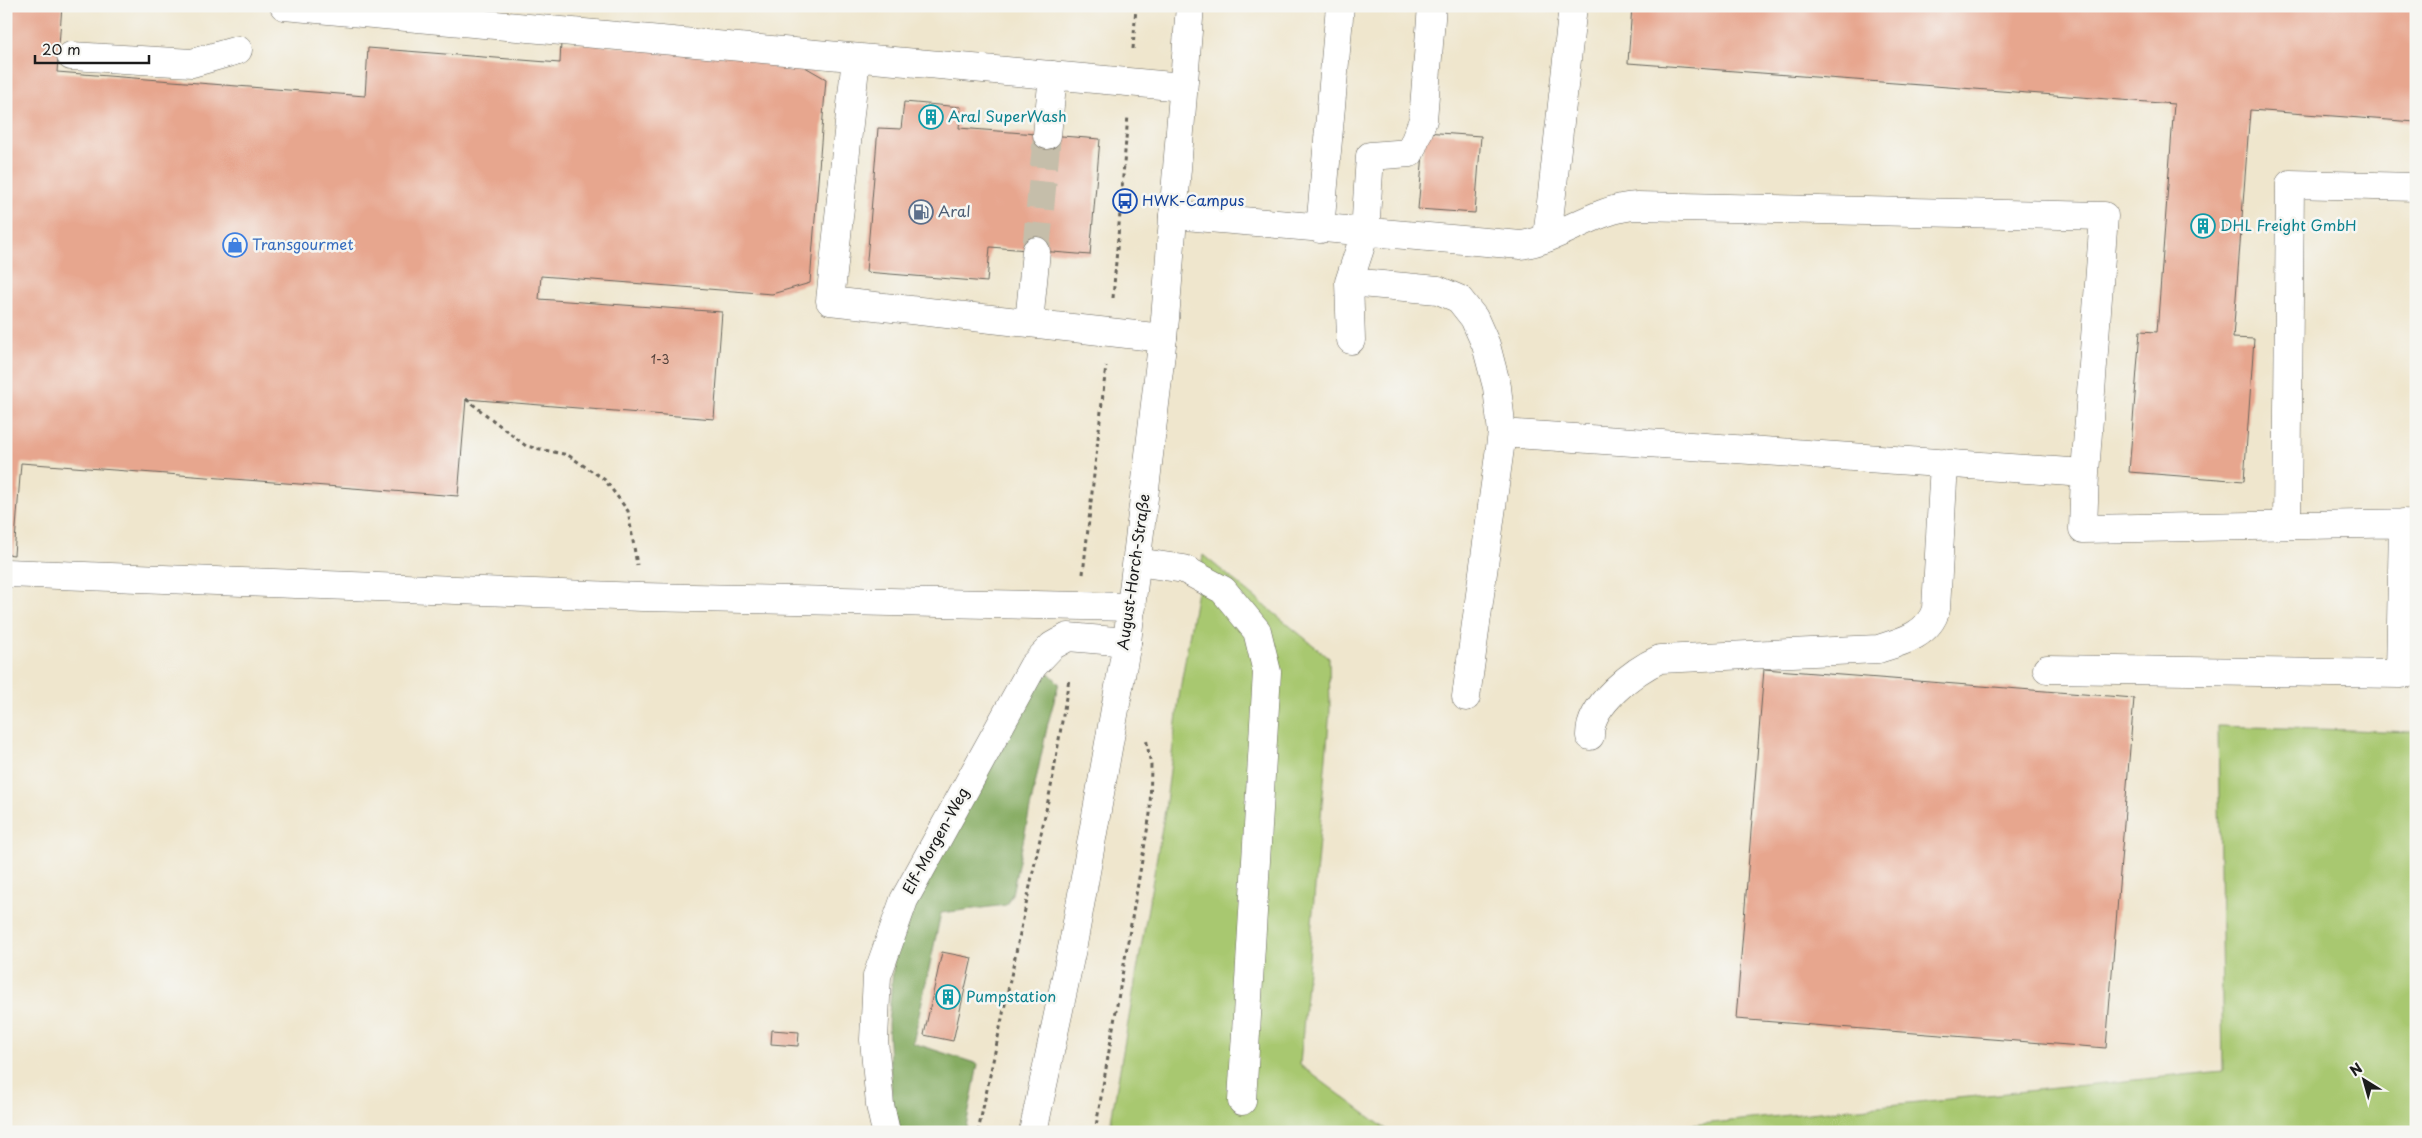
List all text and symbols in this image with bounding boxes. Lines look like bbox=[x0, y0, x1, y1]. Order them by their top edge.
scale bar bbox=[35, 32, 149, 64]
text: 20 m bbox=[42, 37, 81, 60]
building icon: Aral SuperWash bbox=[918, 104, 944, 130]
place label: Aral SuperWash bbox=[948, 104, 1067, 127]
bus stop icon: HWK-Campus bbox=[1112, 188, 1138, 214]
place label: HWK-Campus bbox=[1142, 188, 1245, 211]
fuel station icon: Aral bbox=[908, 199, 934, 225]
place label: Aral bbox=[938, 199, 971, 222]
building icon: DHL Freight GmbH bbox=[2190, 213, 2216, 239]
place label: DHL Freight GmbH bbox=[2220, 213, 2357, 236]
shop icon: Transgourmet bbox=[222, 232, 248, 258]
place label: Transgourmet bbox=[252, 232, 354, 255]
house number: 1-3 bbox=[651, 350, 669, 368]
street label: August-Horch-Straße bbox=[1110, 492, 1155, 651]
street label: Elf-Morgen-Weg bbox=[896, 783, 974, 898]
building icon: Pumpstation bbox=[935, 984, 961, 1010]
place label: Pumpstation bbox=[966, 984, 1056, 1007]
north arrow bbox=[2340, 1056, 2390, 1106]
text: N bbox=[2345, 1057, 2367, 1081]

